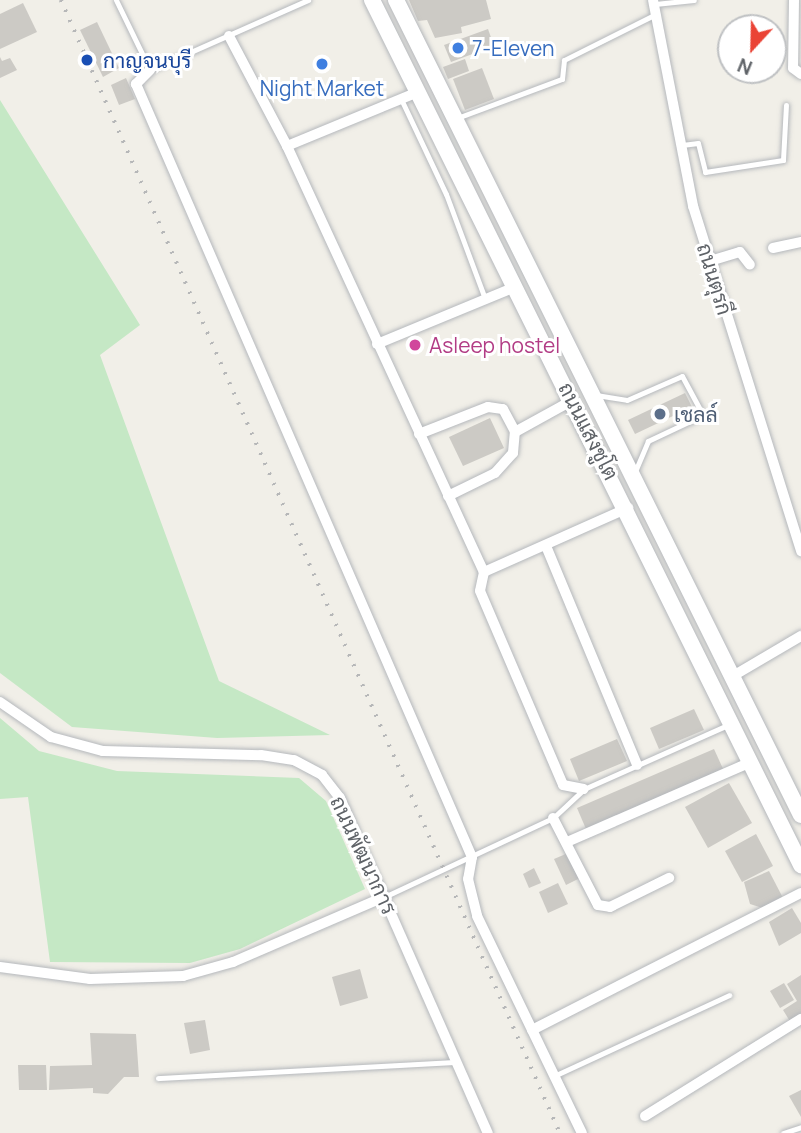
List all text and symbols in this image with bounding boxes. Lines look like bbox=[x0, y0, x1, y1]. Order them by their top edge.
north arrow bbox=[717, 14, 787, 84]
place label: 7-Eleven bbox=[472, 35, 554, 61]
marker: 7-Eleven bbox=[450, 40, 466, 56]
place label: กาญจนบุรี bbox=[103, 47, 191, 73]
marker: กาญจนบุรี bbox=[77, 50, 97, 70]
text: N bbox=[734, 52, 756, 81]
marker: Night Market bbox=[314, 56, 330, 72]
place label: Night Market bbox=[260, 75, 384, 101]
street label: ถนนตุรกี bbox=[692, 240, 738, 318]
place label: Asleep hostel bbox=[429, 332, 560, 358]
marker: Asleep hostel bbox=[407, 337, 423, 353]
street label: ถนนแสงชูโต bbox=[554, 378, 624, 484]
place label: เชลล์ bbox=[674, 401, 718, 427]
marker: เชลล์ bbox=[652, 406, 668, 422]
street label: ถนนพัฒนาการ bbox=[326, 792, 402, 918]

